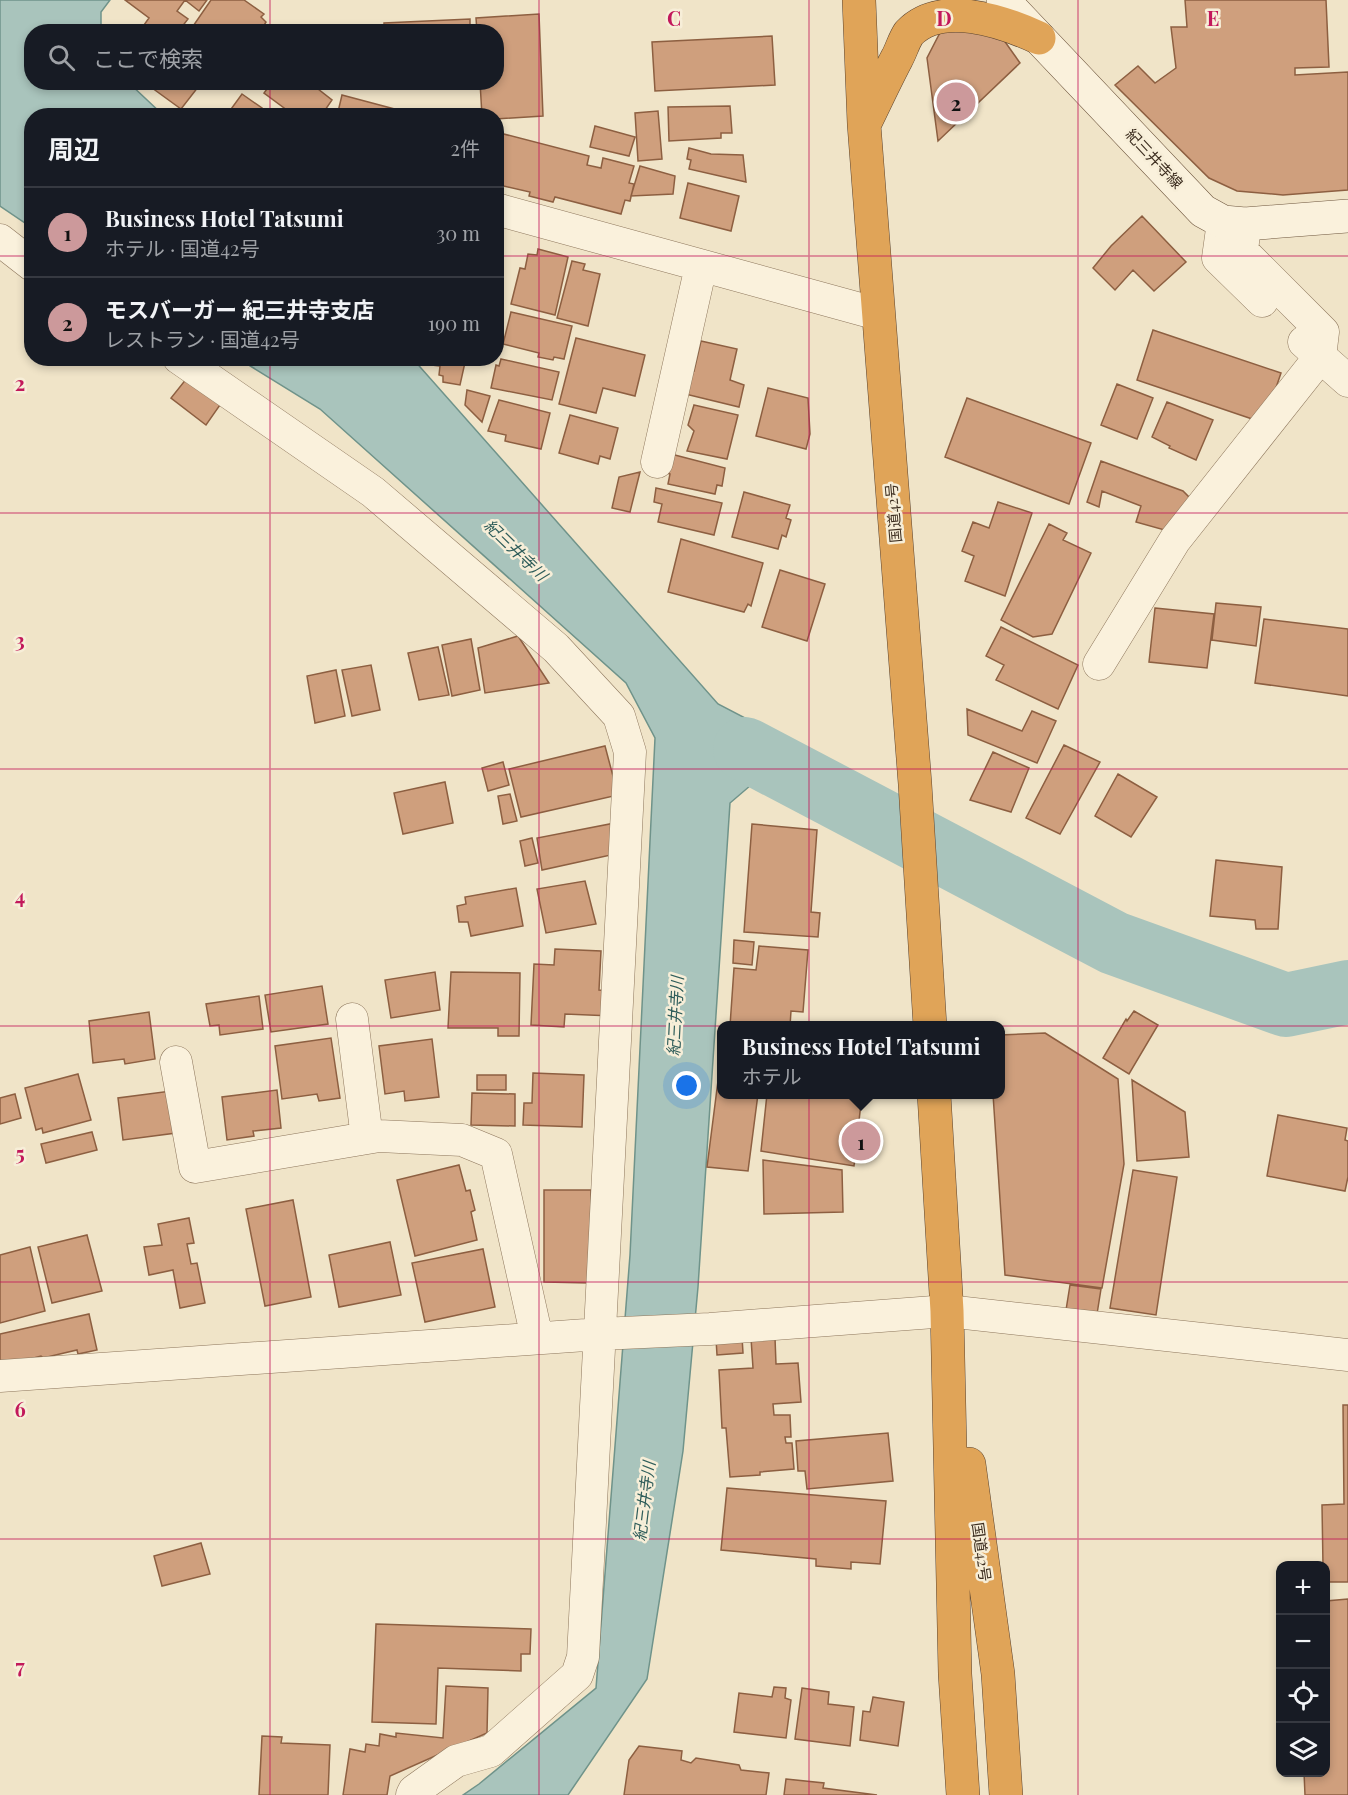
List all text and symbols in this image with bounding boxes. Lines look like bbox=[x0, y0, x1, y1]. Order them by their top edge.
text: C bbox=[667, 4, 681, 31]
text: D bbox=[936, 4, 952, 31]
text: E bbox=[1207, 4, 1219, 31]
search box bbox=[24, 24, 504, 90]
icon: search bbox=[45, 41, 78, 74]
text: ここで検索 bbox=[93, 43, 203, 73]
pin: 2 bbox=[936, 80, 976, 124]
street label: 紀三井寺線 bbox=[1122, 124, 1188, 193]
text: 周辺 bbox=[48, 131, 100, 166]
text: 2件 bbox=[450, 134, 480, 161]
text: Business Hotel Tatsumi bbox=[105, 203, 344, 233]
text: 1 bbox=[64, 219, 71, 246]
text: 30 m bbox=[436, 219, 480, 246]
text: ホテル · 国道42号 bbox=[105, 234, 260, 261]
text: モスバーガー 紀三井寺支店 bbox=[105, 294, 374, 324]
text: 2 bbox=[62, 309, 73, 336]
text: 190 m bbox=[428, 309, 480, 336]
text: レストラン · 国道42号 bbox=[105, 325, 300, 352]
text: 2 bbox=[15, 369, 25, 396]
street label: 国道42号 bbox=[880, 483, 906, 544]
water label: 紀三井寺川 bbox=[480, 514, 554, 586]
text: 3 bbox=[15, 626, 25, 653]
text: 4 bbox=[15, 882, 25, 909]
water label: 紀三井寺川 bbox=[662, 973, 687, 1056]
popup bbox=[717, 1021, 1005, 1099]
text: Business Hotel Tatsumi bbox=[742, 1031, 980, 1061]
text: ホテル bbox=[742, 1062, 802, 1089]
your location bbox=[672, 1071, 701, 1100]
pin: 1 bbox=[842, 1118, 880, 1164]
text: 5 bbox=[15, 1139, 25, 1166]
text: 6 bbox=[14, 1395, 26, 1422]
water label: 紀三井寺川 bbox=[628, 1458, 659, 1542]
street label: 国道42号 bbox=[968, 1521, 996, 1583]
map controls bbox=[1276, 1561, 1330, 1777]
button: + bbox=[1276, 1561, 1330, 1615]
button: − bbox=[1276, 1615, 1330, 1669]
text: 7 bbox=[15, 1652, 25, 1679]
button: locate bbox=[1276, 1669, 1330, 1723]
button: layers bbox=[1276, 1723, 1330, 1777]

